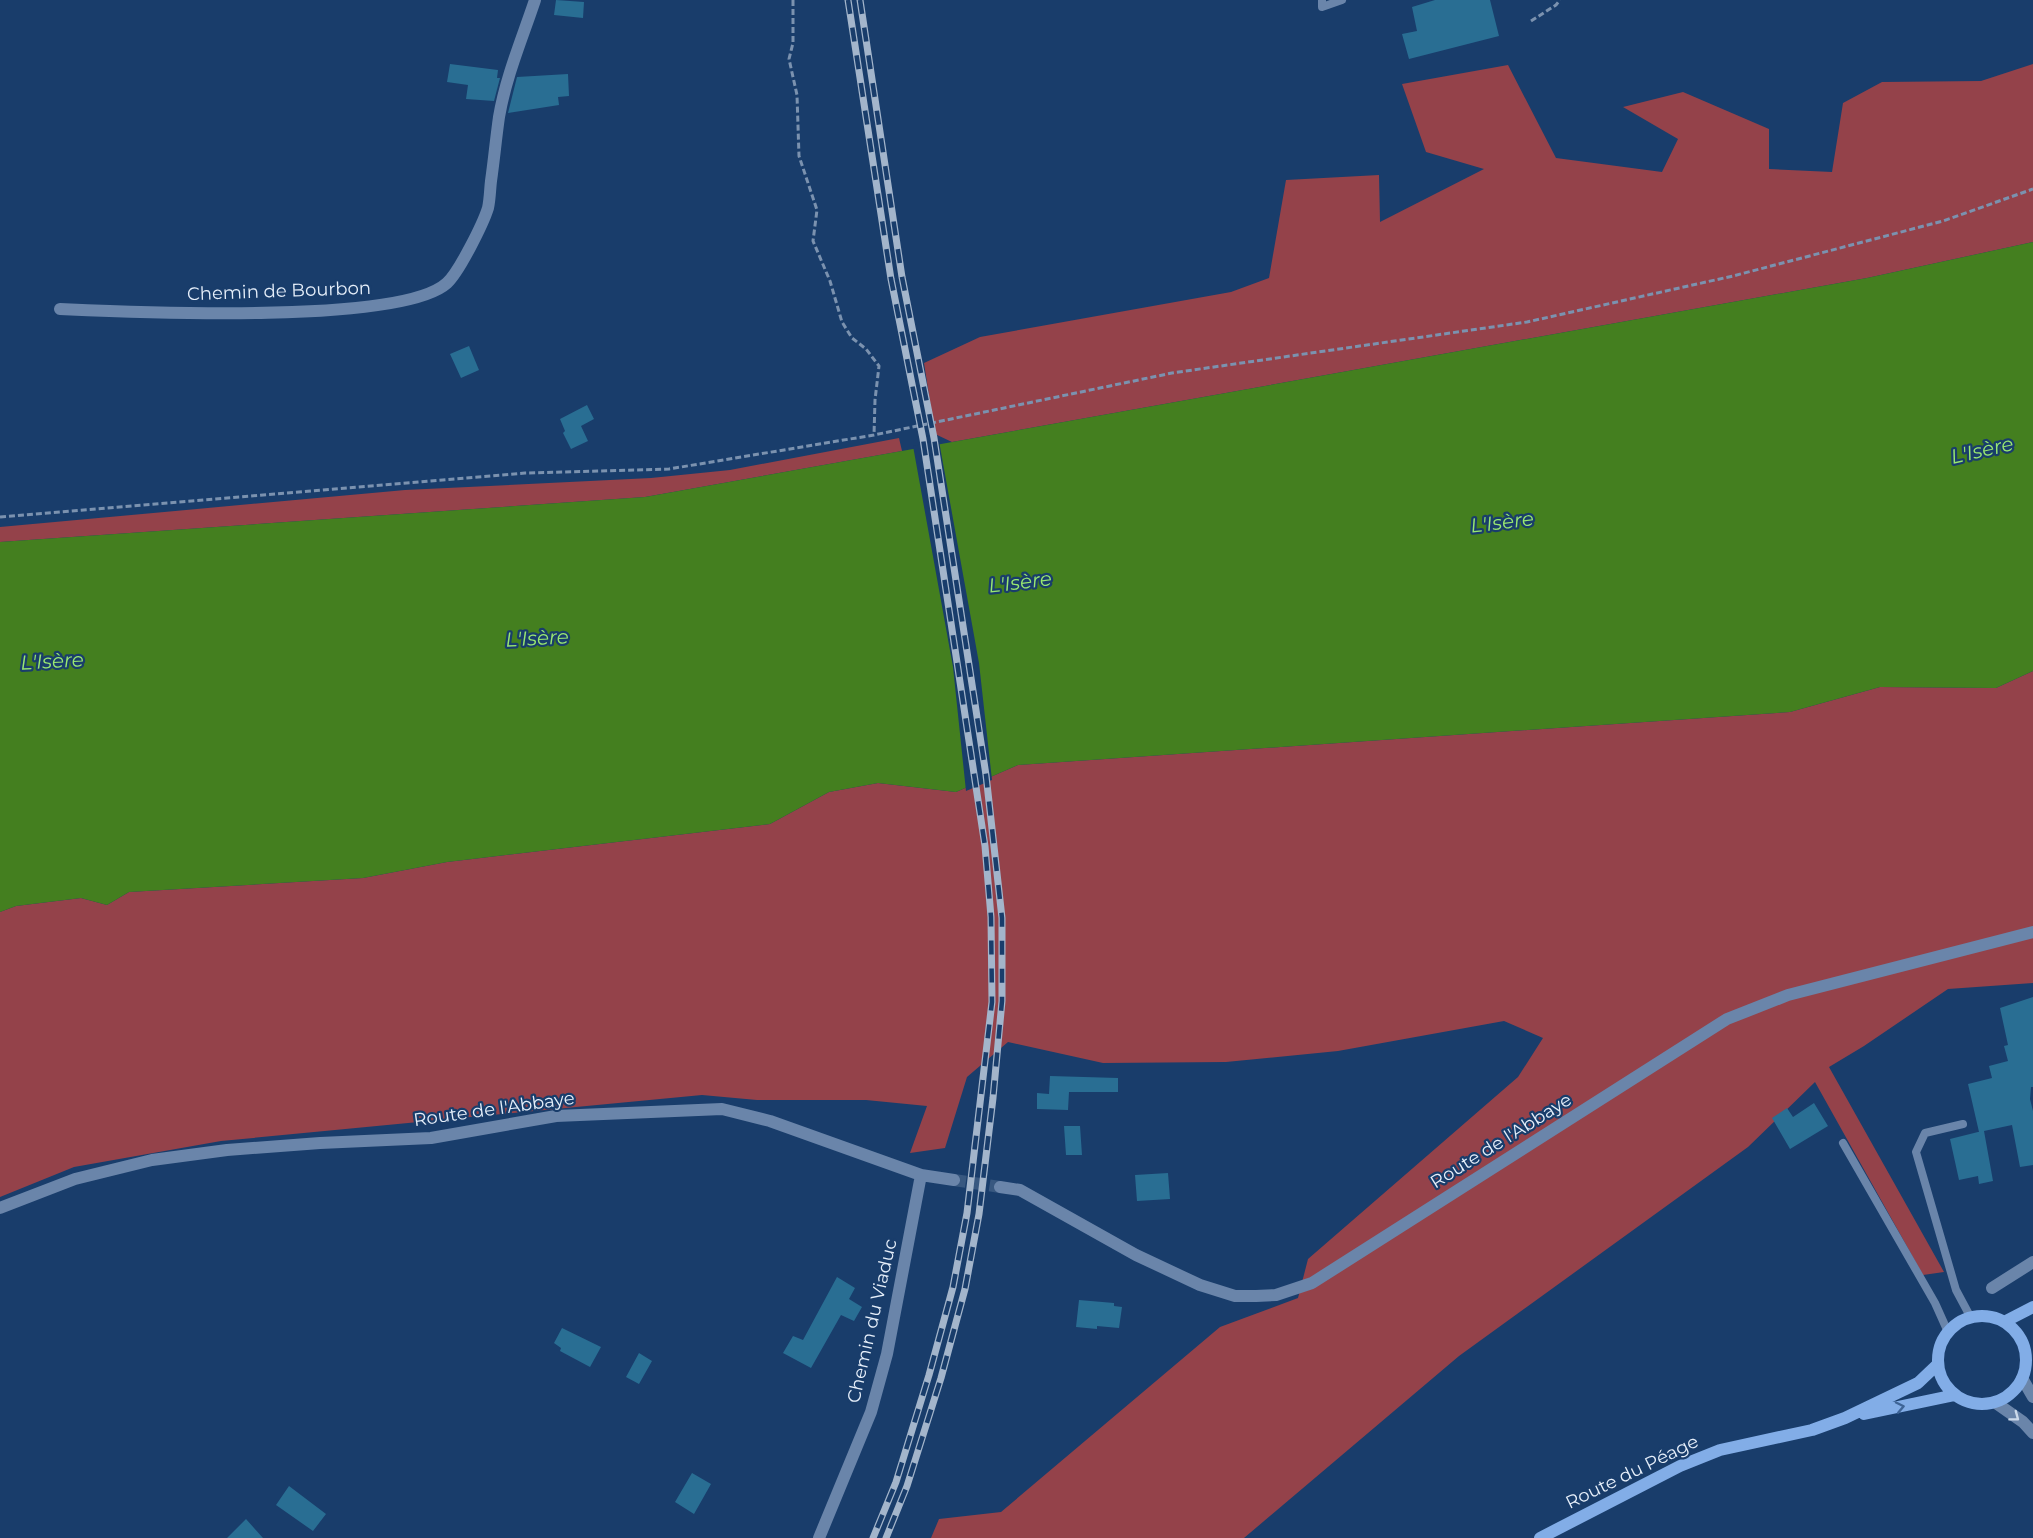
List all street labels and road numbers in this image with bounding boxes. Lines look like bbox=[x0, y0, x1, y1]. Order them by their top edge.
street label: Chemin de Bourbon bbox=[187, 277, 371, 305]
street label: Route de l'Abbaye bbox=[412, 1087, 576, 1131]
street label: Route de l'Abbaye bbox=[1426, 1089, 1576, 1193]
street label: Chemin du Viaduc bbox=[842, 1237, 902, 1405]
street label: Route du Péage bbox=[1562, 1430, 1702, 1514]

